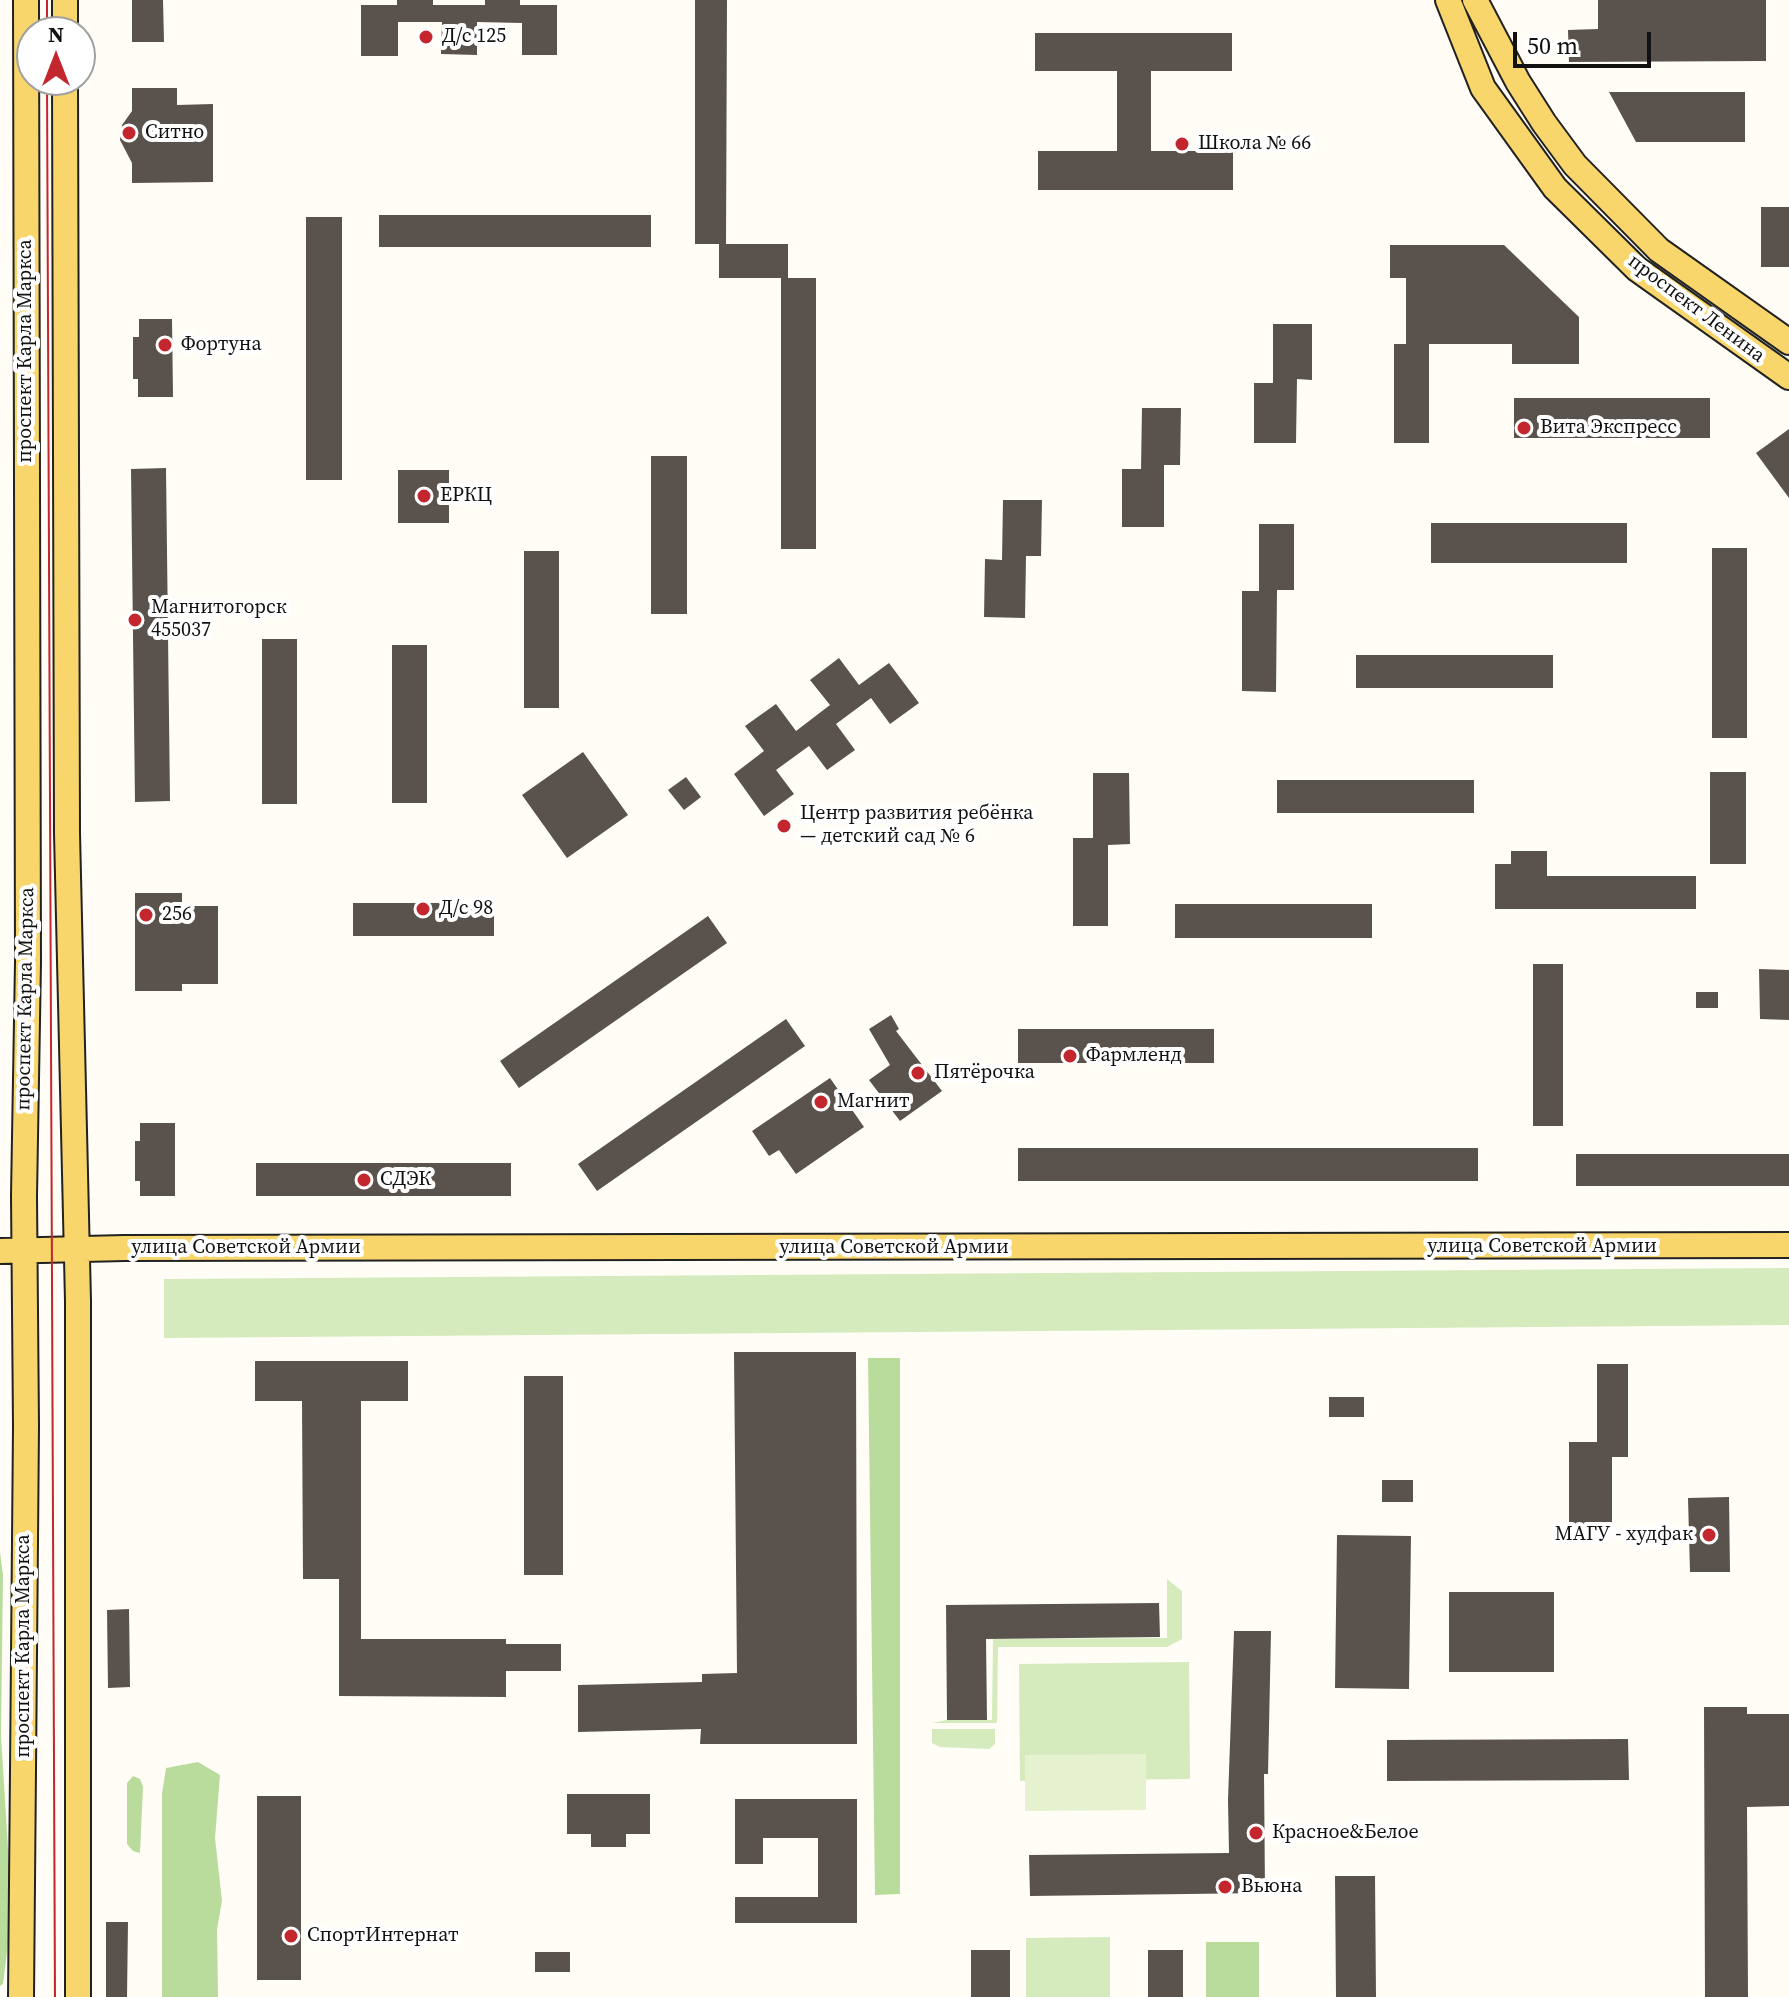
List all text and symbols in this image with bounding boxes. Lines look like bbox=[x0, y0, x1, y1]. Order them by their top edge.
north arrow bbox=[16, 16, 96, 96]
scale bar bbox=[1517, 16, 1655, 66]
text: N bbox=[48, 19, 64, 49]
place label: Д/с 125 bbox=[442, 25, 506, 49]
marker: Д/с 125 bbox=[417, 28, 435, 46]
text: 50 m bbox=[1527, 29, 1578, 62]
place label: Ситно bbox=[145, 121, 204, 145]
marker: Ситно bbox=[120, 124, 138, 142]
place label: Школа № 66 bbox=[1198, 132, 1311, 156]
marker: Школа № 66 bbox=[1173, 135, 1191, 153]
street label: проспект Карла Маркса bbox=[14, 239, 38, 463]
street label: проспект Ленина bbox=[1623, 250, 1769, 368]
place label: Фортуна bbox=[181, 333, 262, 357]
marker: Фортуна bbox=[156, 336, 174, 354]
place label: Вита Экспресс bbox=[1540, 416, 1677, 440]
marker: Вита Экспресс bbox=[1515, 419, 1533, 437]
place label: ЕРКЦ bbox=[440, 484, 492, 508]
marker: ЕРКЦ bbox=[415, 487, 433, 505]
place label: Магнитогорск 455037 bbox=[151, 596, 287, 643]
marker: Магнитогорск 455037 bbox=[126, 611, 144, 629]
place label: Центр развития ребёнка — детский сад № 6 bbox=[800, 802, 1033, 849]
marker: Центр развития ребёнка — детский сад № 6 bbox=[775, 817, 793, 835]
street label: проспект Карла Маркса bbox=[12, 887, 40, 1111]
place label: Д/с 98 bbox=[439, 897, 493, 921]
marker: Д/с 98 bbox=[414, 900, 432, 918]
place label: 256 bbox=[162, 903, 192, 927]
marker: 256 bbox=[137, 906, 155, 924]
place label: Фармленд bbox=[1086, 1044, 1182, 1068]
marker: Фармленд bbox=[1061, 1047, 1079, 1065]
place label: Пятёрочка bbox=[934, 1061, 1035, 1085]
marker: Пятёрочка bbox=[909, 1064, 927, 1082]
place label: Магнит bbox=[837, 1090, 910, 1114]
marker: Магнит bbox=[812, 1093, 830, 1111]
place label: СДЭК bbox=[380, 1168, 431, 1192]
marker: СДЭК bbox=[355, 1171, 373, 1189]
street label: улица Советской Армии bbox=[1427, 1235, 1657, 1259]
street label: улица Советской Армии bbox=[131, 1236, 361, 1260]
street label: улица Советской Армии bbox=[779, 1236, 1009, 1260]
place label: МАГУ - худфак bbox=[1555, 1523, 1693, 1547]
marker: МАГУ - худфак bbox=[1700, 1526, 1718, 1544]
street label: проспект Карла Маркса bbox=[12, 1534, 36, 1758]
place label: Красное&Белое bbox=[1272, 1821, 1419, 1845]
marker: Красное&Белое bbox=[1247, 1824, 1265, 1842]
place label: Вьюна bbox=[1241, 1875, 1303, 1899]
marker: Вьюна bbox=[1216, 1878, 1234, 1896]
place label: СпортИнтернат bbox=[307, 1924, 459, 1948]
marker: СпортИнтернат bbox=[282, 1927, 300, 1945]

